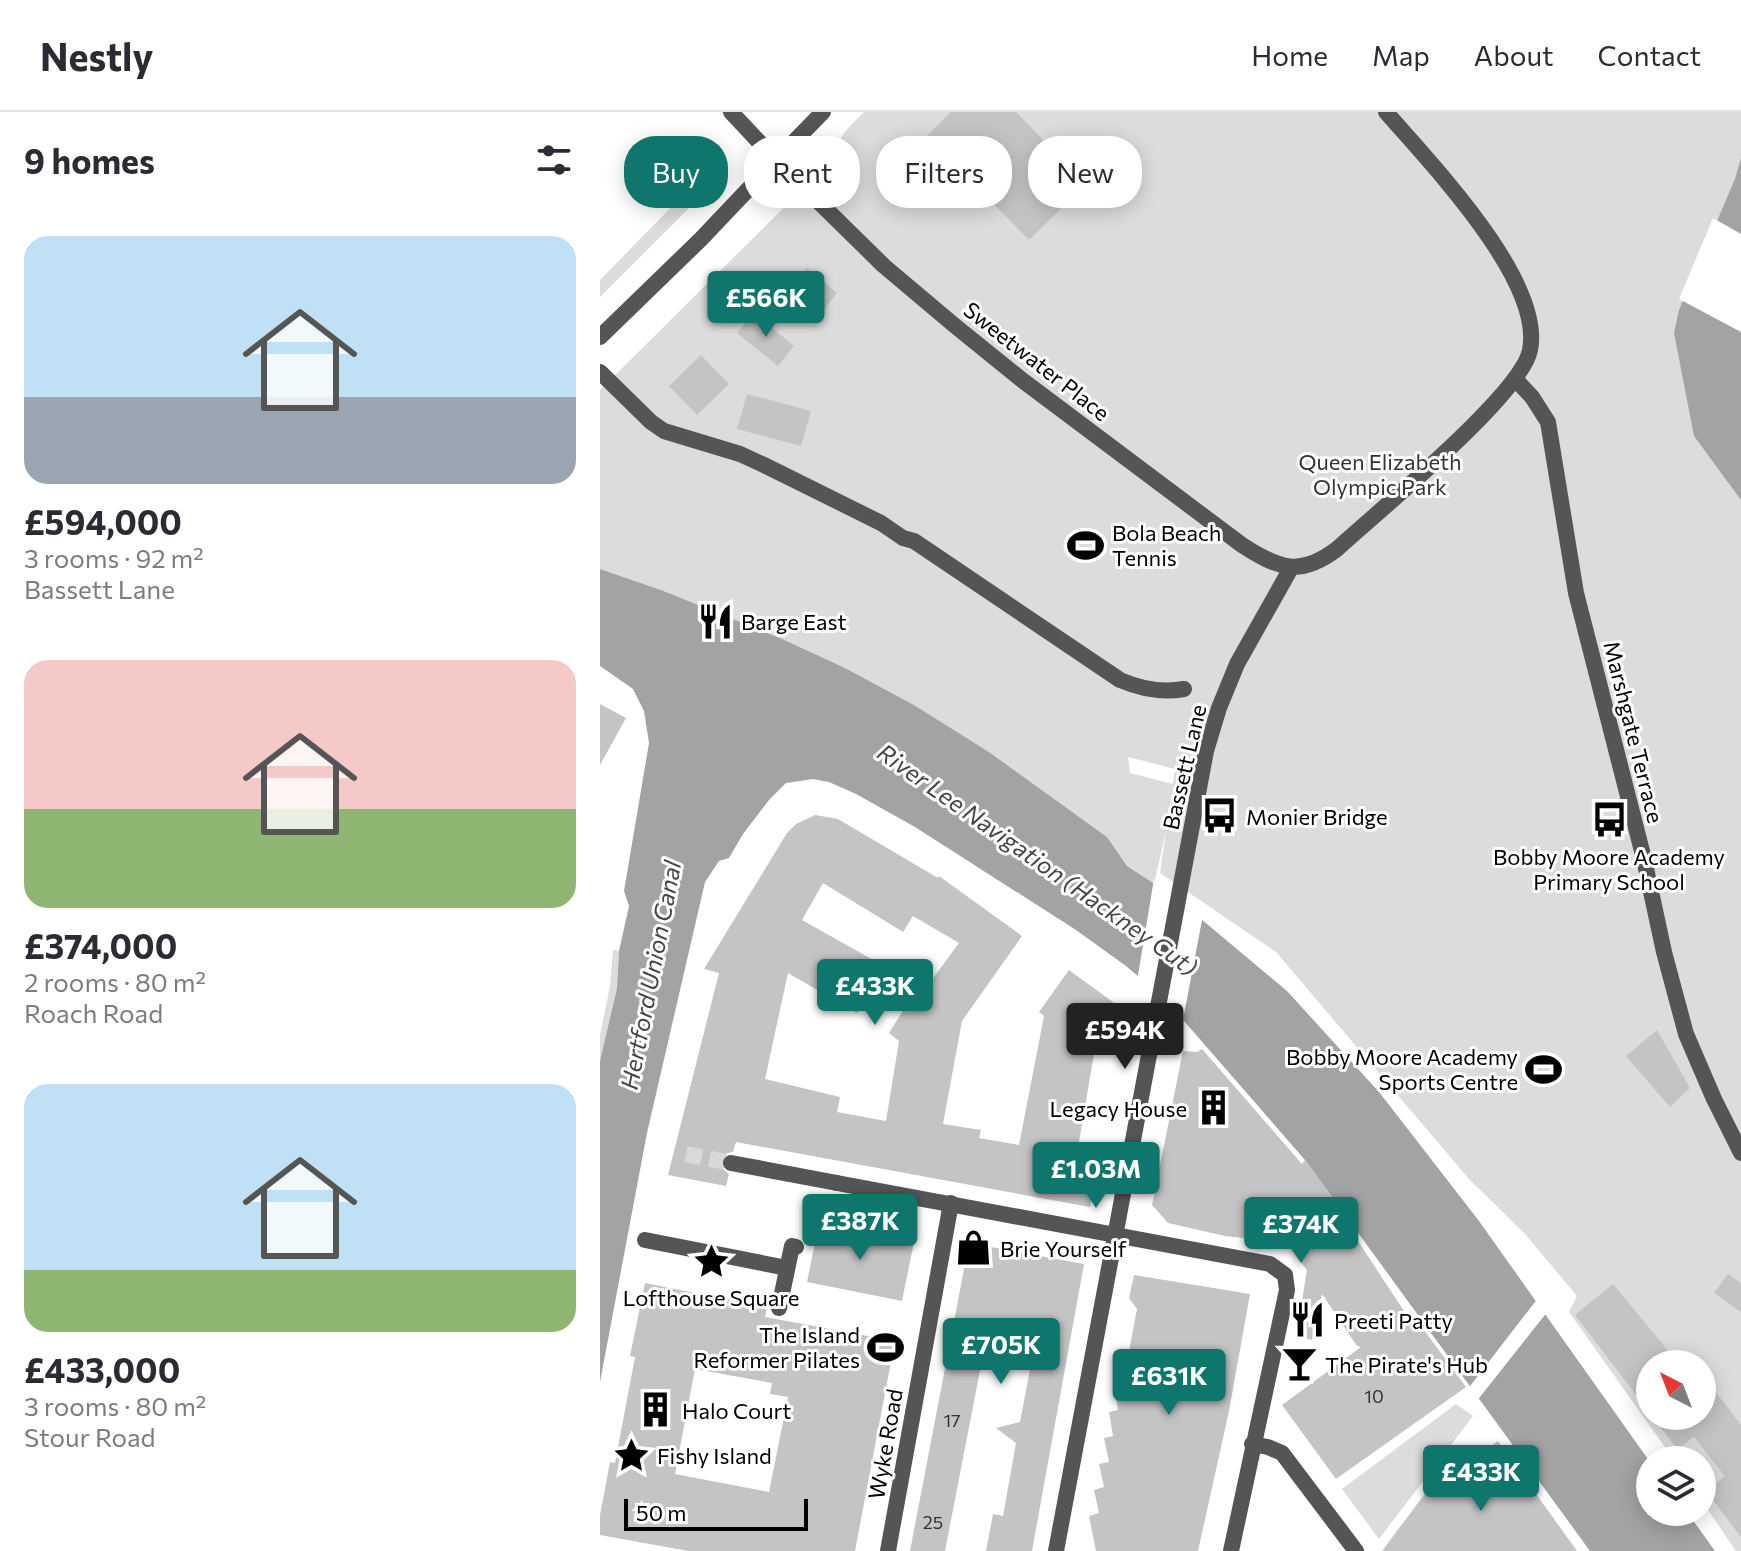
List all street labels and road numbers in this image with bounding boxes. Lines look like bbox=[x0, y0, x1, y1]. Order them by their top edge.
street label: Sweetwater Place bbox=[959, 296, 1115, 426]
street label: Marshgate Terrace bbox=[1598, 638, 1670, 826]
street label: Bassett Lane bbox=[1156, 702, 1212, 832]
street label: Wyke Road bbox=[862, 1387, 908, 1501]

